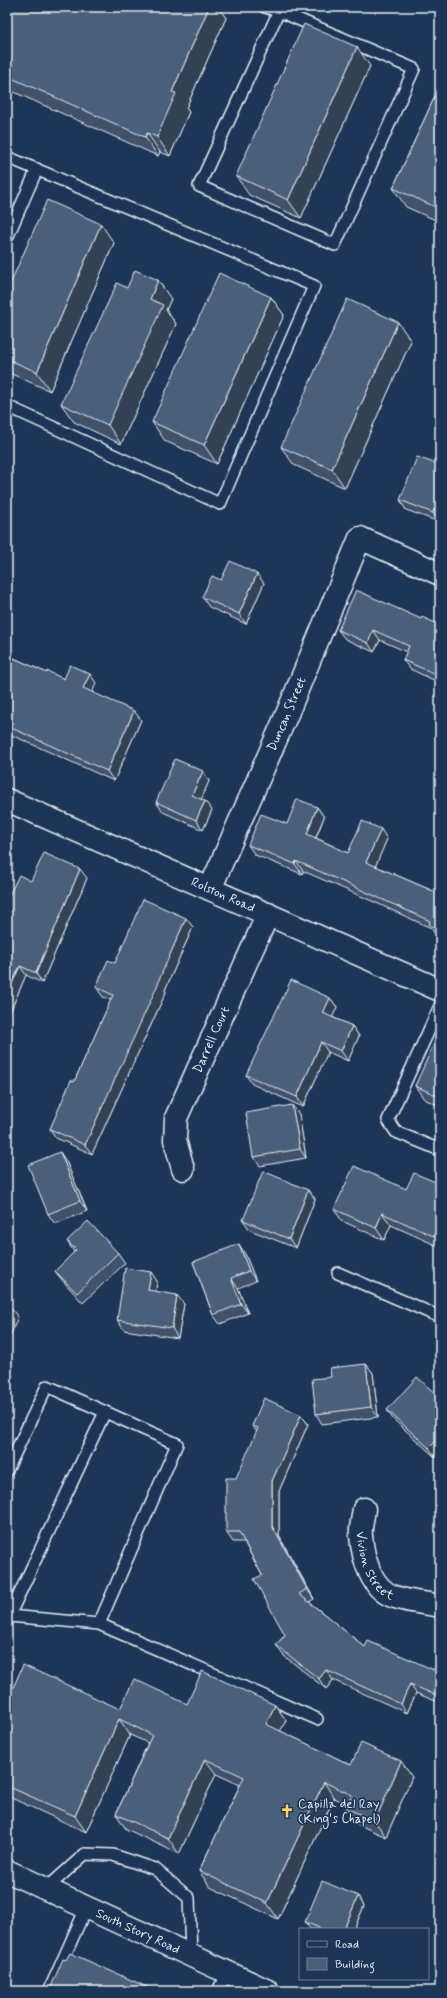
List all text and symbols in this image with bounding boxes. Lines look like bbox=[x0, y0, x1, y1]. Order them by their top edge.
street label: Duncan Street bbox=[263, 674, 310, 754]
street label: Rolston Road bbox=[189, 873, 258, 916]
street label: Darrell Court bbox=[189, 1003, 234, 1076]
street label: Vivion Street bbox=[352, 1531, 397, 1604]
place label: Capilla del Ray (King's Chapel) bbox=[298, 1796, 381, 1829]
church icon: Capilla del Ray (King's Chapel) bbox=[279, 1803, 295, 1819]
street label: South Story Road bbox=[93, 1904, 183, 1958]
legend bbox=[299, 1928, 429, 1980]
text: Road bbox=[335, 1937, 359, 1953]
text: Building bbox=[335, 1957, 375, 1974]

